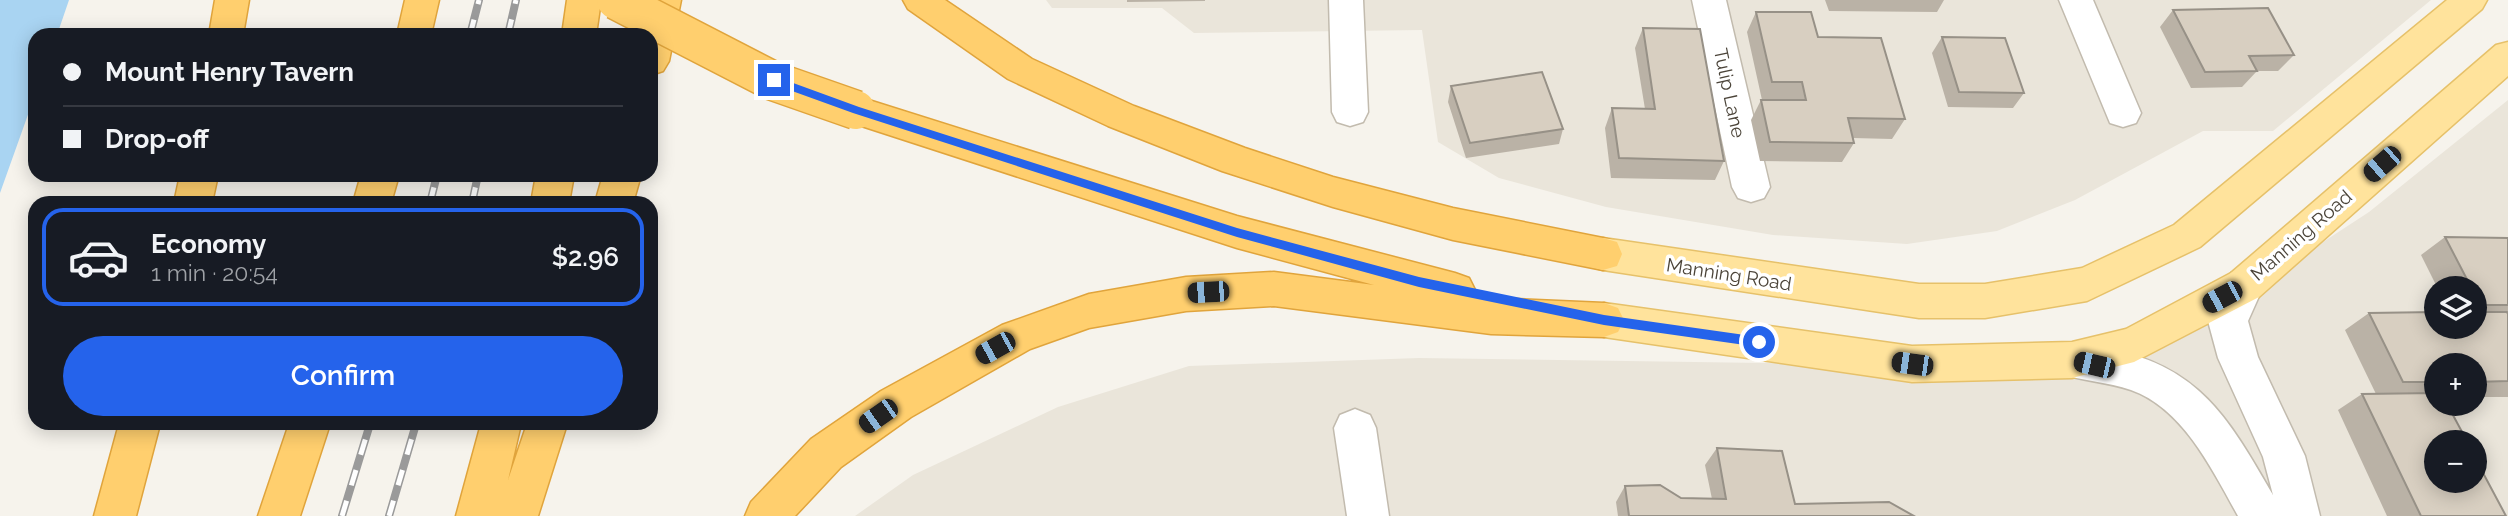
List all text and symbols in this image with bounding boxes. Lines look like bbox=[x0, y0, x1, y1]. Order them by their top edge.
street label: Tulip Lane bbox=[1710, 46, 1750, 140]
text: Mount Henry Tavern bbox=[105, 57, 354, 87]
route end bbox=[758, 64, 790, 96]
text: Drop-off bbox=[105, 124, 209, 154]
car bbox=[2360, 142, 2405, 186]
street label: Manning Road bbox=[2246, 185, 2356, 285]
icon: car bbox=[67, 226, 130, 289]
text: Economy bbox=[151, 229, 266, 259]
text: $2.96 bbox=[552, 242, 619, 272]
street label: Manning Road bbox=[1665, 253, 1793, 295]
text: 1 min · 20:54 bbox=[151, 259, 278, 286]
map controls bbox=[2424, 276, 2487, 493]
button: layers bbox=[2424, 276, 2487, 339]
car bbox=[2199, 278, 2246, 316]
car bbox=[1187, 280, 1230, 304]
route start bbox=[1743, 326, 1775, 358]
car bbox=[972, 329, 1019, 367]
button: Confirm bbox=[63, 336, 623, 416]
car bbox=[2072, 350, 2117, 380]
car bbox=[1890, 351, 1935, 377]
button: + bbox=[2424, 353, 2487, 416]
car bbox=[855, 395, 902, 437]
button: − bbox=[2424, 430, 2487, 493]

